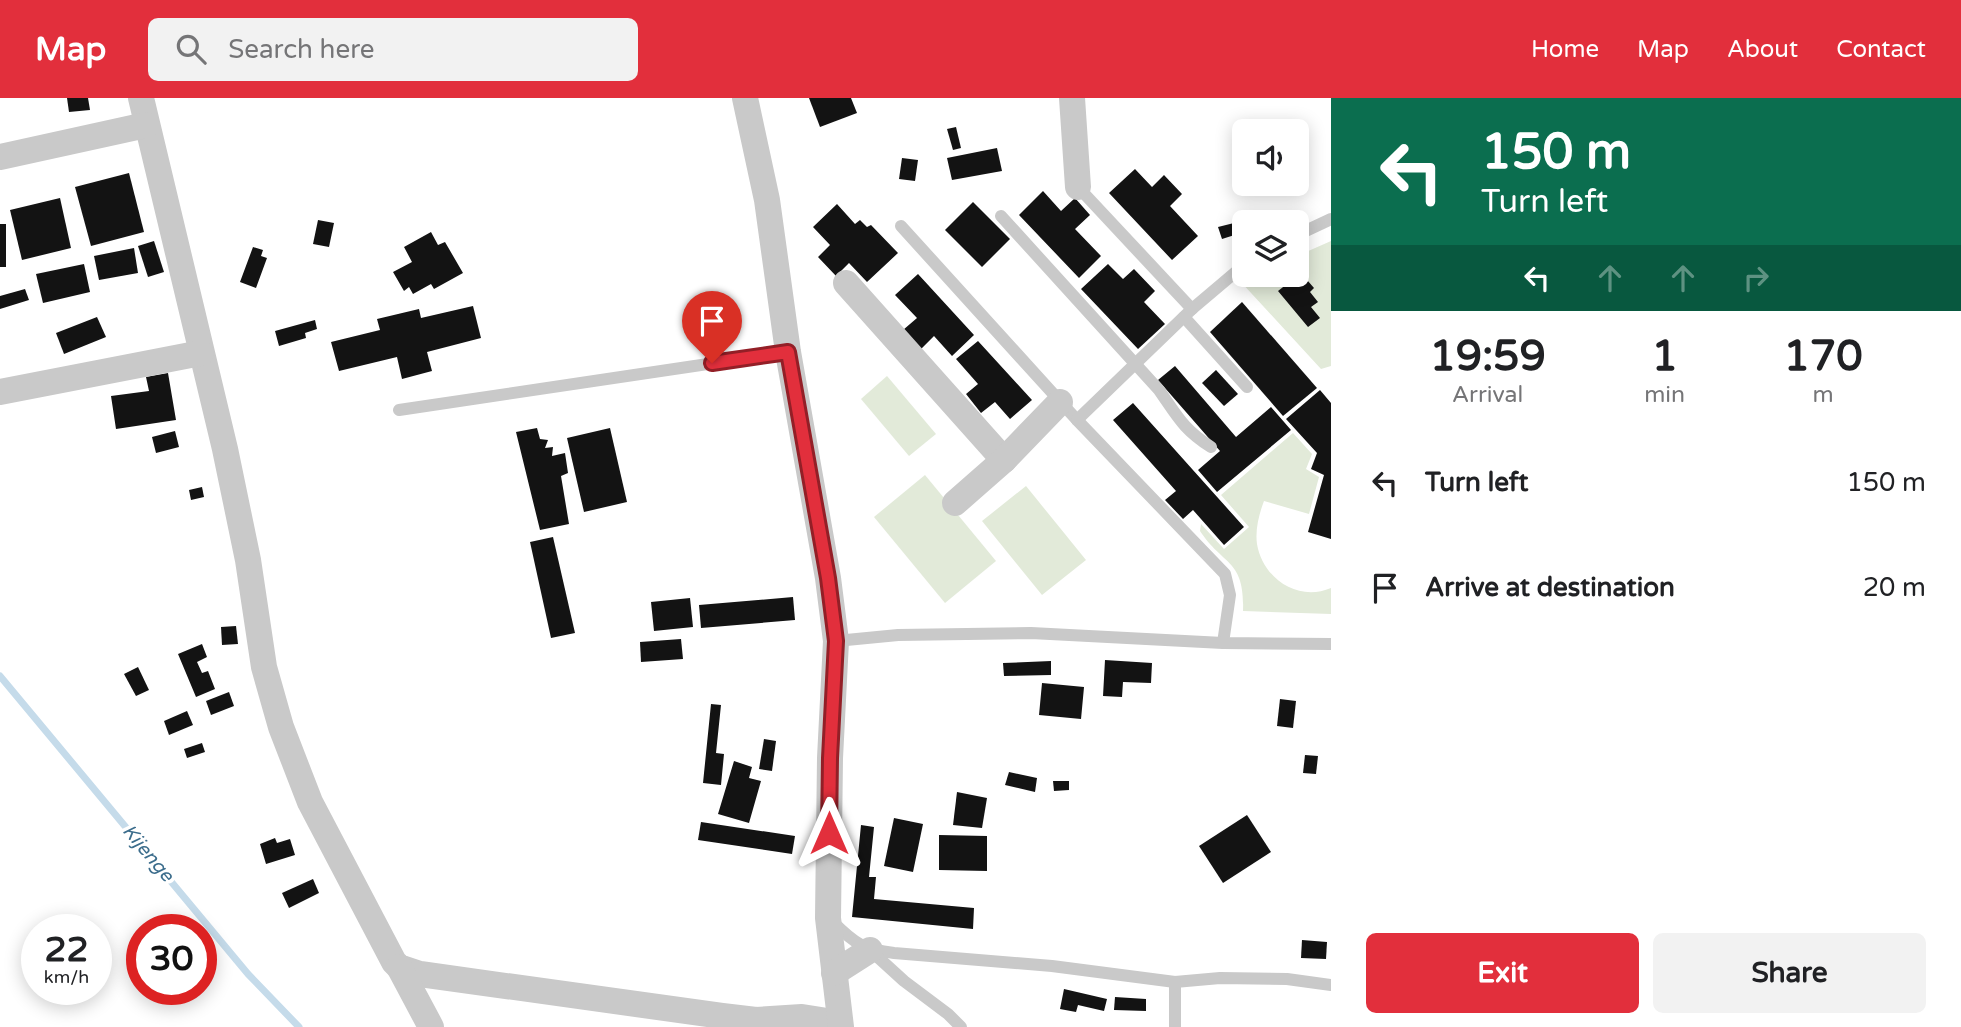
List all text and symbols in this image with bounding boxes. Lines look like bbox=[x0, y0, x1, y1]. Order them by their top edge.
search box bbox=[148, 18, 638, 81]
text: Map bbox=[35, 30, 106, 69]
icon: search bbox=[172, 30, 210, 68]
text: Search here bbox=[228, 34, 374, 65]
text: Home bbox=[1531, 35, 1599, 64]
text: Map bbox=[1637, 35, 1689, 64]
text: About bbox=[1727, 35, 1798, 64]
text: Contact bbox=[1836, 35, 1926, 64]
map controls bbox=[1232, 119, 1309, 287]
button: sound bbox=[1232, 119, 1309, 196]
text: 150 m bbox=[1481, 123, 1631, 182]
icon: left bbox=[1366, 126, 1457, 217]
text: Turn left bbox=[1481, 183, 1608, 221]
button: layers bbox=[1232, 210, 1309, 287]
icon: left bbox=[1518, 259, 1556, 297]
icon: ahead bbox=[1591, 259, 1629, 297]
icon: ahead bbox=[1664, 259, 1702, 297]
icon: right bbox=[1737, 259, 1775, 297]
pin bbox=[682, 291, 742, 363]
icon: arrive bbox=[693, 302, 731, 340]
text: 19:59 bbox=[1429, 331, 1546, 382]
text: 1 bbox=[1651, 331, 1678, 382]
text: 170 bbox=[1783, 331, 1863, 382]
text: Arrival bbox=[1452, 381, 1523, 409]
text: min bbox=[1644, 381, 1685, 409]
text: m bbox=[1812, 381, 1834, 409]
icon: left bbox=[1366, 464, 1404, 502]
text: Turn left bbox=[1425, 467, 1528, 498]
text: 150 m bbox=[1846, 467, 1926, 498]
icon: arrive bbox=[1366, 569, 1404, 607]
text: Arrive at destination bbox=[1425, 572, 1675, 603]
text: 20 m bbox=[1863, 572, 1926, 603]
position arrow bbox=[792, 796, 866, 870]
water label: Kijenge bbox=[118, 820, 179, 887]
speed limit sign: 30 bbox=[126, 914, 217, 1005]
text: 22 bbox=[45, 929, 88, 971]
button: Exit bbox=[1366, 933, 1639, 1013]
button: Share bbox=[1653, 933, 1926, 1013]
text: km/h bbox=[44, 966, 89, 988]

